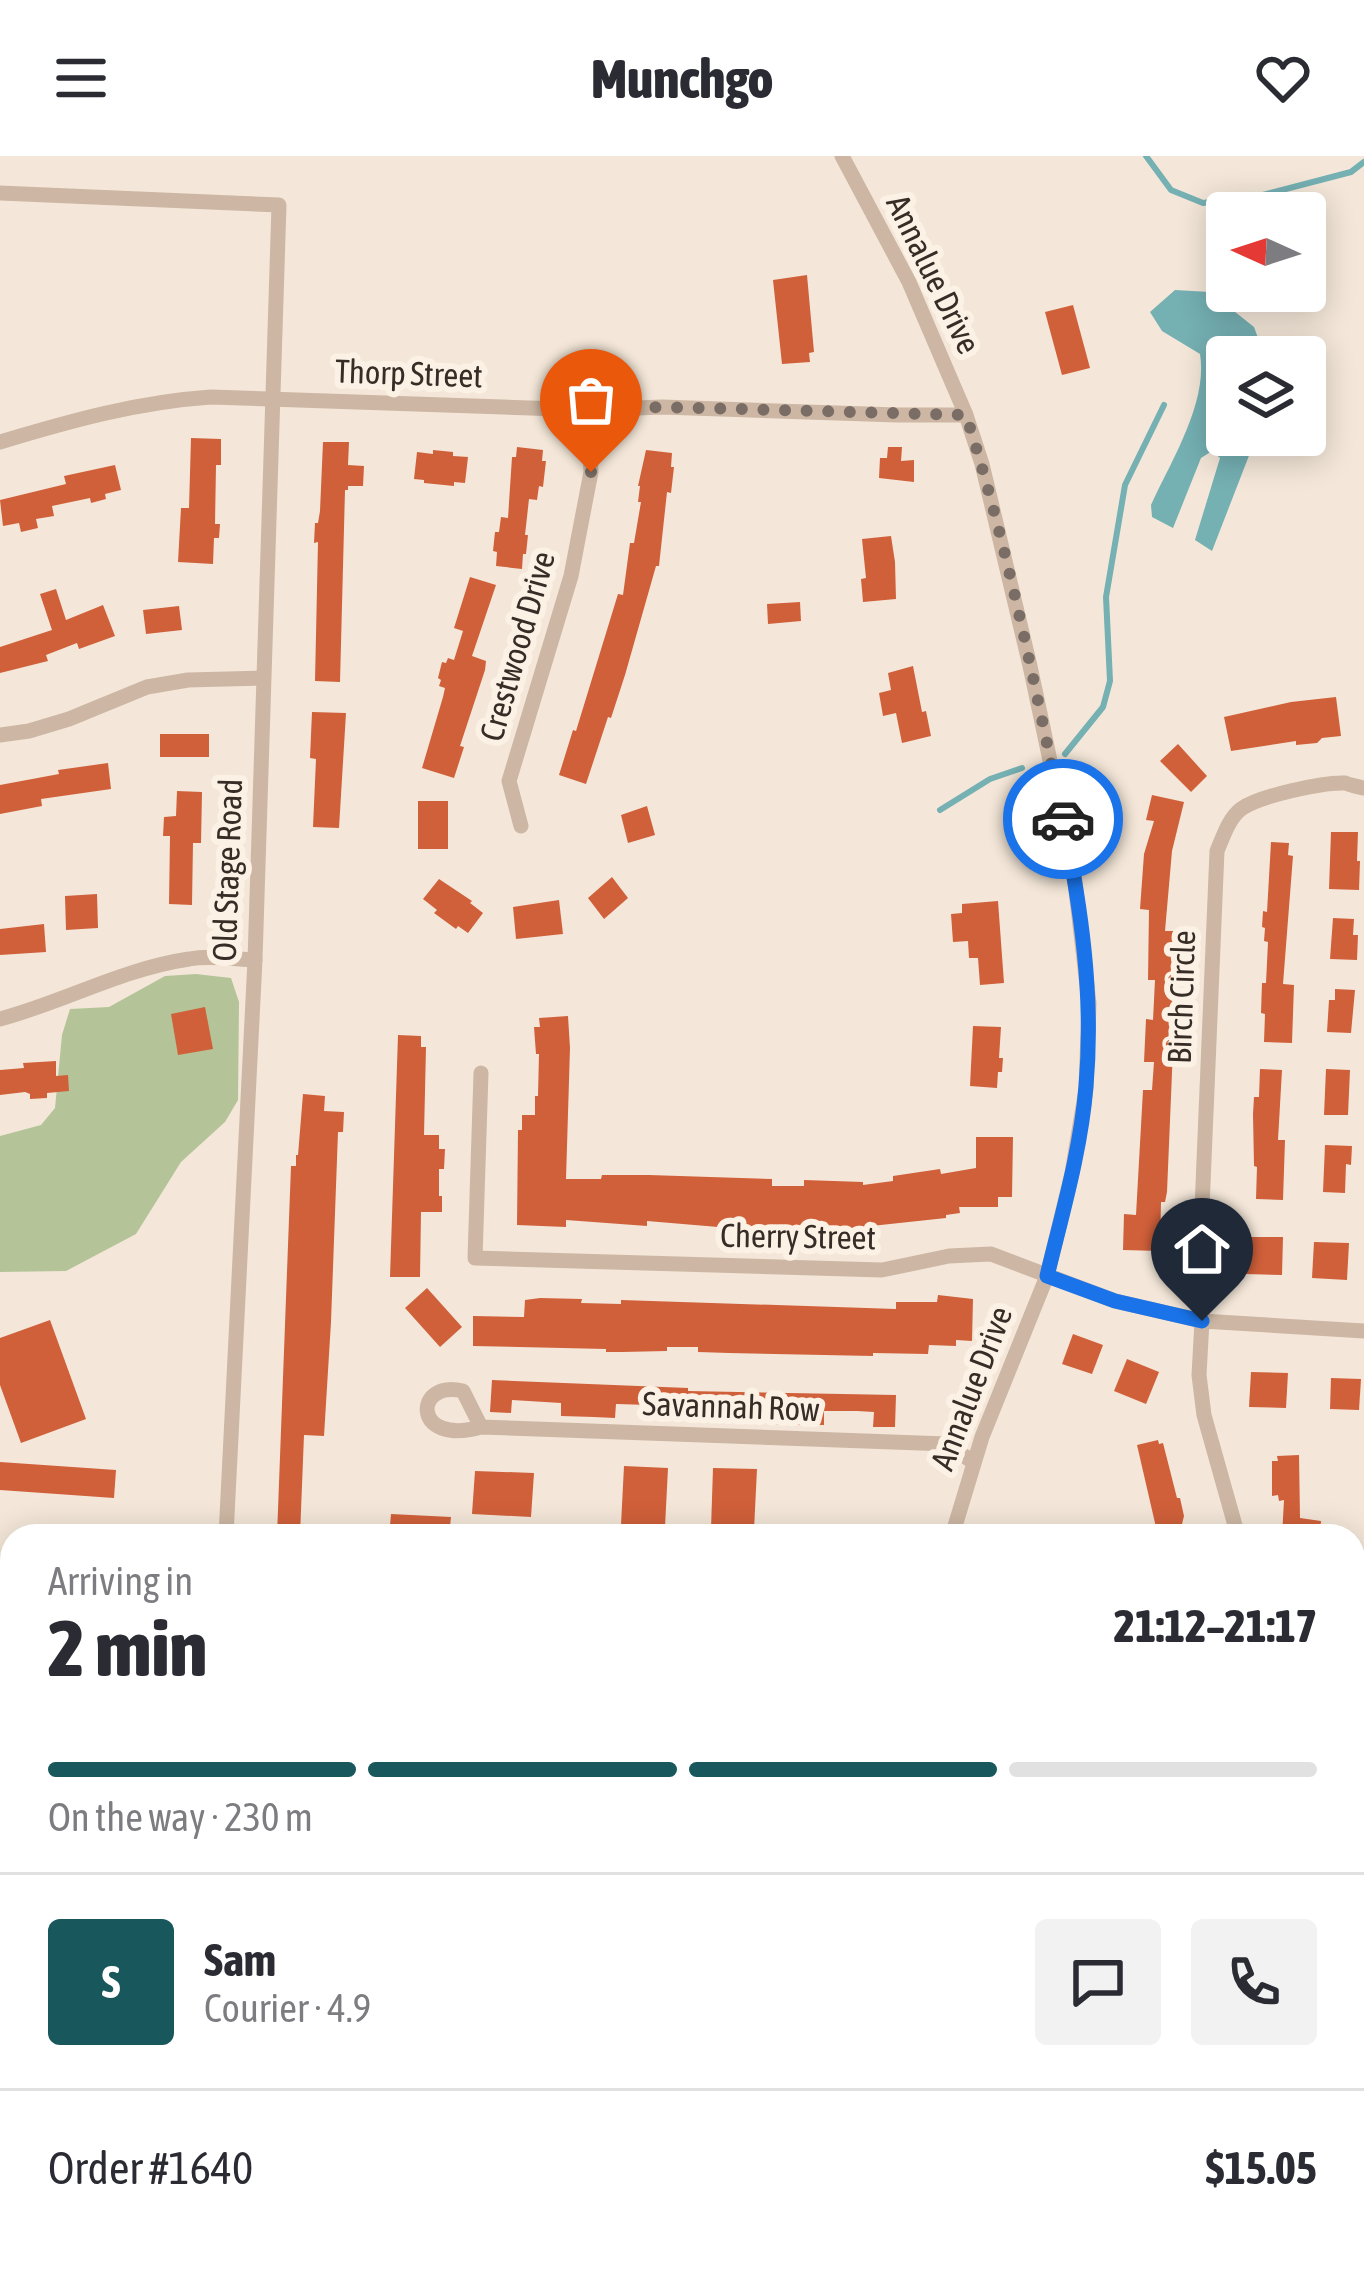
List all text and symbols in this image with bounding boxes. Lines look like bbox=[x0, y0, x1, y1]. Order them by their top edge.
icon: menu bbox=[48, 45, 114, 111]
icon: heart bbox=[1250, 45, 1316, 111]
text: Munchgo bbox=[591, 48, 773, 109]
street label: Annalue Drive bbox=[879, 188, 989, 360]
north arrow bbox=[1206, 192, 1326, 312]
map controls bbox=[1206, 192, 1326, 456]
button: layers bbox=[1206, 336, 1326, 456]
pin bbox=[540, 349, 642, 472]
street label: Thorp Street bbox=[335, 351, 483, 395]
icon: bag bbox=[558, 367, 624, 433]
street label: Crestwood Drive bbox=[472, 547, 562, 745]
courier bbox=[1003, 759, 1123, 879]
street label: Old Stage Road bbox=[205, 778, 249, 962]
icon: car bbox=[1030, 786, 1096, 852]
street label: Birch Circle bbox=[1160, 930, 1202, 1064]
pin bbox=[1151, 1198, 1253, 1321]
street label: Cherry Street bbox=[720, 1216, 876, 1256]
icon: home bbox=[1169, 1216, 1235, 1282]
street label: Annalue Drive bbox=[922, 1301, 1020, 1475]
street label: Savannah Row bbox=[642, 1384, 820, 1428]
text: Arriving in bbox=[48, 1559, 193, 1603]
text: 21:12–21:17 bbox=[1114, 1600, 1317, 1652]
text: 2 min bbox=[48, 1603, 207, 1693]
text: On the way · 230 m bbox=[48, 1795, 313, 1839]
button: chat bbox=[1035, 1919, 1161, 2045]
button: phone bbox=[1191, 1919, 1317, 2045]
text: Sam bbox=[204, 1934, 276, 1986]
text: S bbox=[102, 1956, 120, 2008]
text: Courier · 4.9 bbox=[204, 1986, 371, 2030]
text: Order #1640 bbox=[48, 2142, 253, 2194]
text: $15.05 bbox=[1205, 2142, 1317, 2194]

